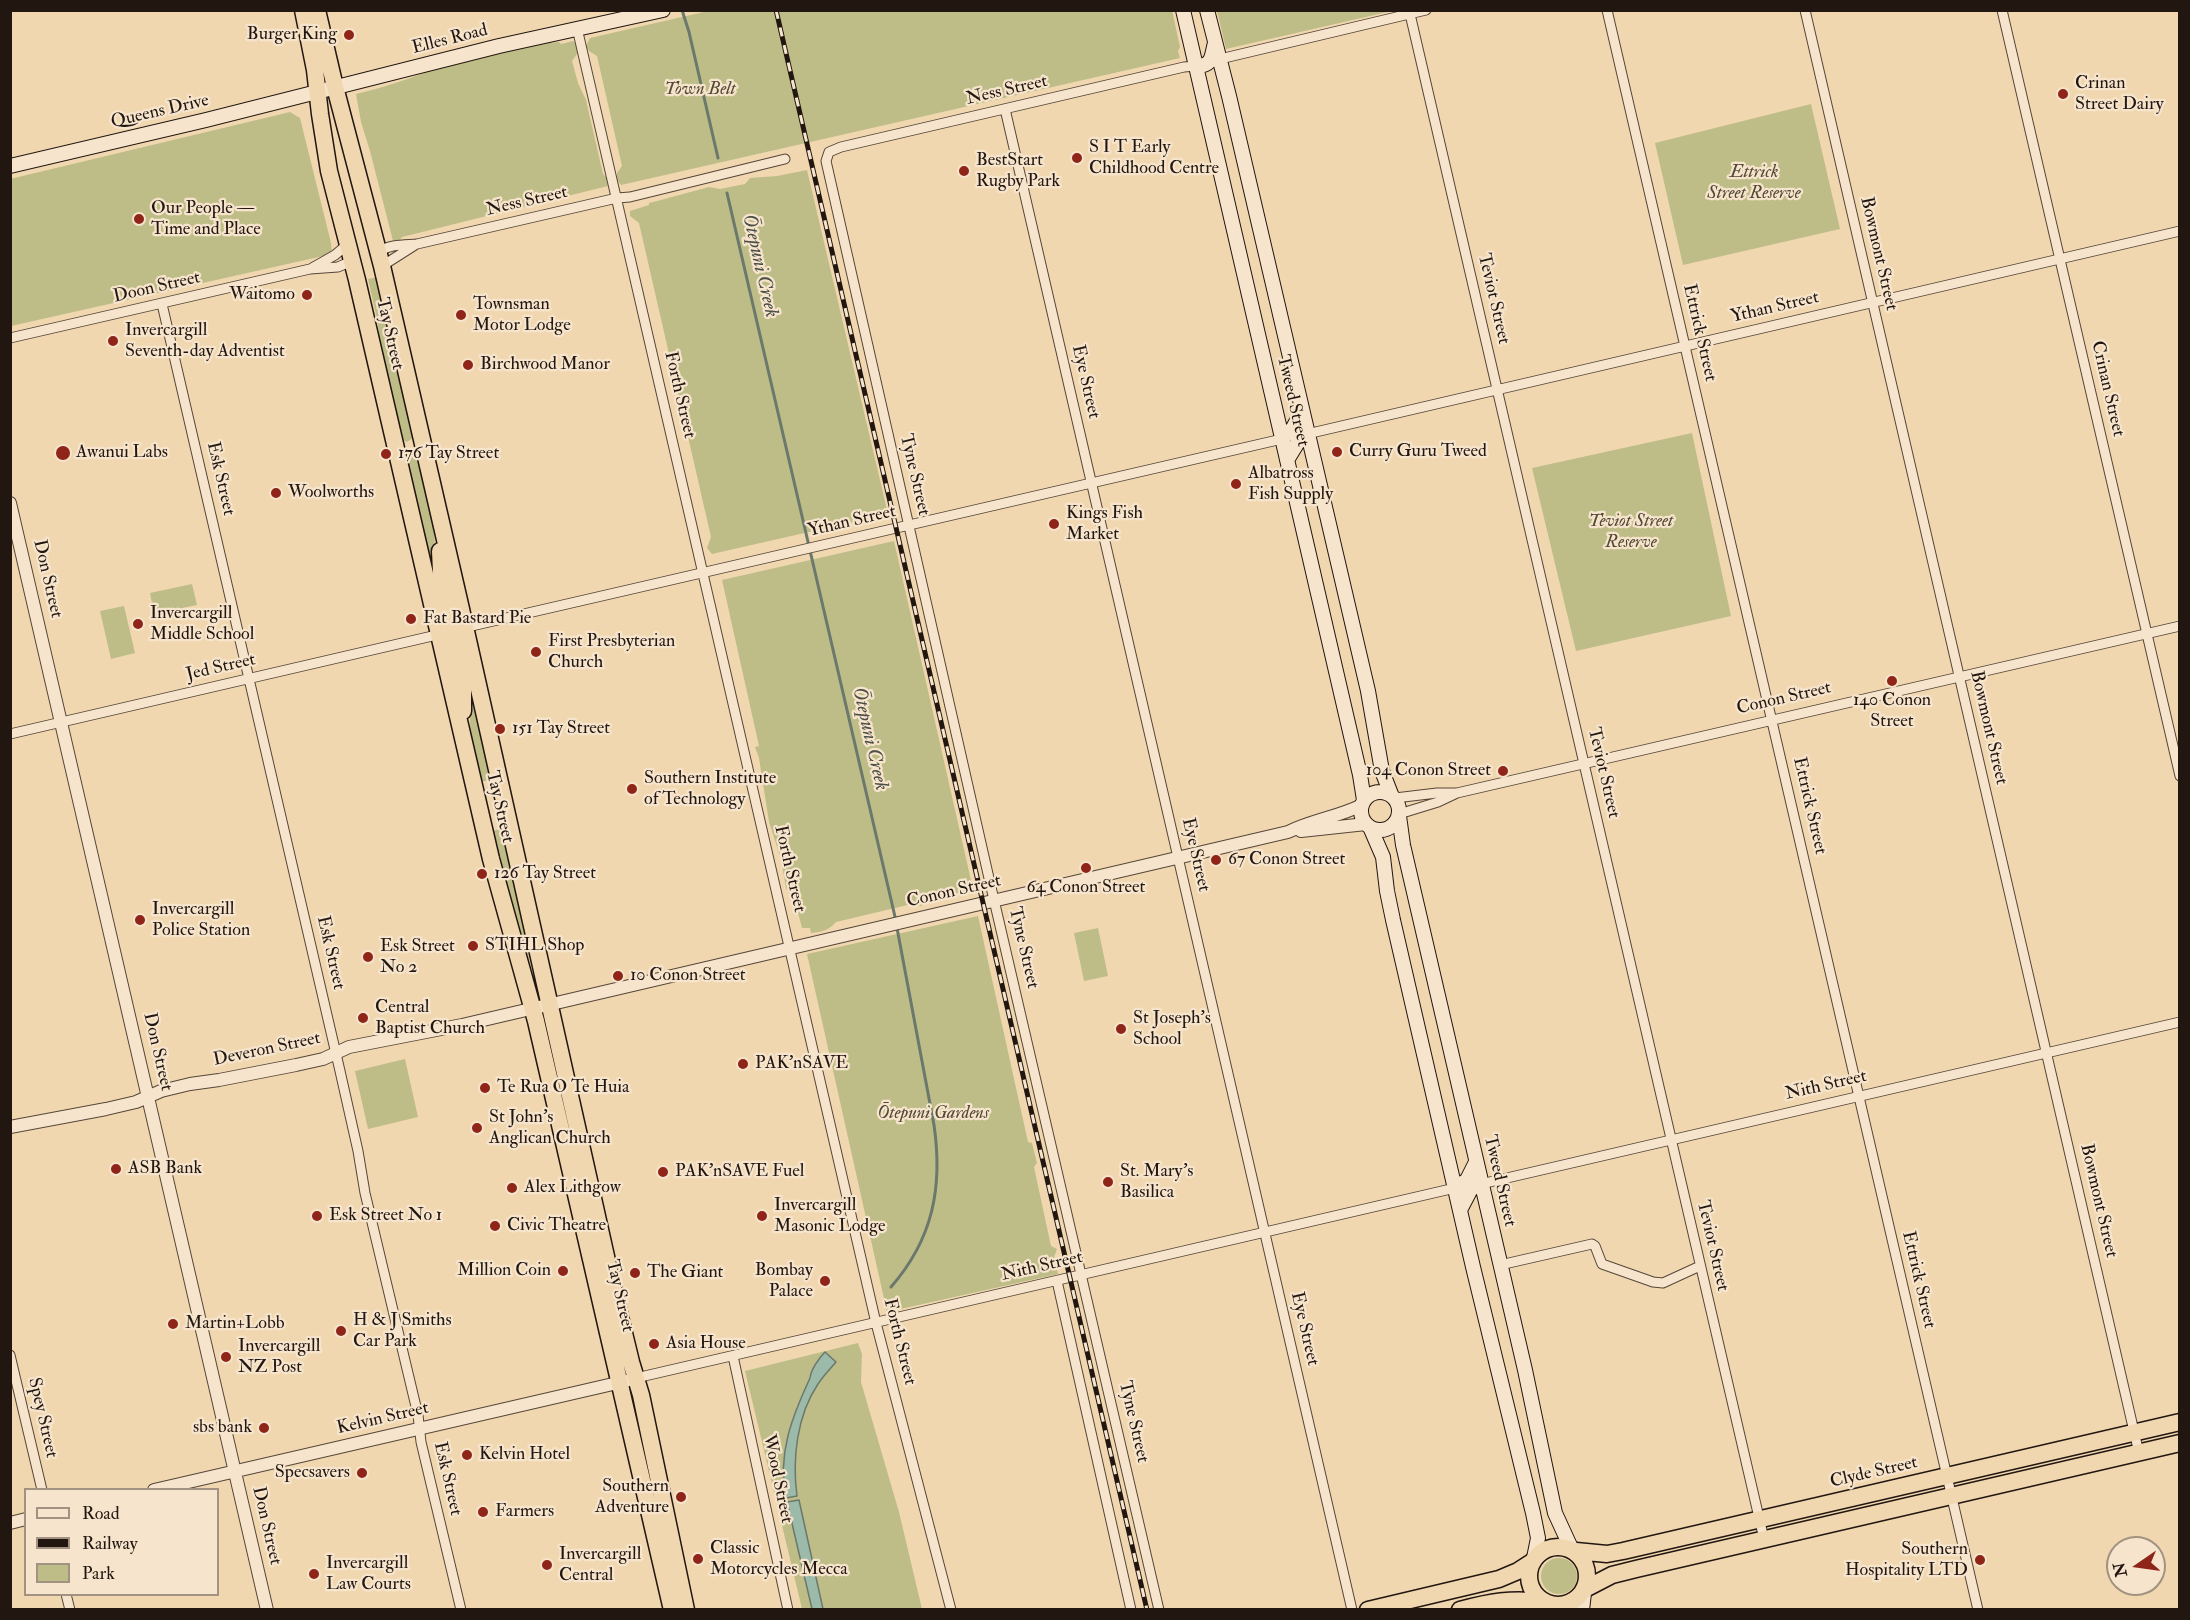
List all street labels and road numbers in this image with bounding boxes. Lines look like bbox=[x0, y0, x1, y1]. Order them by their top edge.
street label: Elles Road bbox=[410, 20, 490, 60]
street label: Ness Street bbox=[964, 71, 1050, 111]
street label: Queens Drive bbox=[109, 90, 211, 134]
street label: Ness Street bbox=[484, 182, 570, 222]
street label: Bowmont Street bbox=[1854, 195, 1902, 313]
street label: Teviot Street bbox=[1472, 251, 1514, 347]
street label: Doon Street bbox=[111, 268, 203, 308]
street label: Ettrick Street bbox=[1677, 282, 1721, 384]
street label: Ythan Street bbox=[1729, 287, 1821, 329]
street label: Tay Street bbox=[370, 296, 408, 372]
street label: Crinan Street bbox=[2085, 339, 2129, 439]
street label: Eye Street bbox=[1066, 343, 1104, 421]
street label: Forth Street bbox=[659, 349, 699, 441]
street label: Tweed Street bbox=[1271, 353, 1313, 449]
street label: Tyne Street bbox=[894, 432, 934, 518]
street label: Esk Street bbox=[201, 440, 239, 518]
street label: Ythan Street bbox=[806, 501, 898, 543]
street label: Don Street bbox=[28, 538, 66, 620]
street label: Jed Street bbox=[184, 650, 258, 686]
street label: Bowmont Street bbox=[1964, 669, 2012, 787]
street label: Conon Street bbox=[1735, 678, 1833, 720]
street label: Teviot Street bbox=[1582, 725, 1624, 821]
street label: Ettrick Street bbox=[1787, 755, 1831, 857]
street label: Tay Street bbox=[480, 769, 518, 845]
street label: Eye Street bbox=[1176, 816, 1214, 894]
street label: Forth Street bbox=[769, 823, 809, 915]
street label: Conon Street bbox=[905, 871, 1003, 913]
street label: Tyne Street bbox=[1003, 905, 1043, 991]
street label: Esk Street bbox=[311, 914, 349, 992]
street label: Don Street bbox=[138, 1011, 176, 1093]
street label: Deveron Street bbox=[211, 1028, 323, 1072]
street label: Nith Street bbox=[1783, 1066, 1869, 1106]
street label: Tweed Street bbox=[1478, 1133, 1520, 1229]
street label: Bowmont Street bbox=[2074, 1142, 2122, 1260]
street label: Teviot Street bbox=[1691, 1198, 1733, 1294]
street label: Ettrick Street bbox=[1896, 1229, 1940, 1331]
street label: Nith Street bbox=[999, 1247, 1085, 1287]
street label: Tay Street bbox=[600, 1258, 638, 1334]
street label: Eye Street bbox=[1285, 1290, 1323, 1368]
street label: Forth Street bbox=[878, 1296, 920, 1388]
street label: Spey Street bbox=[22, 1376, 62, 1460]
street label: Tyne Street bbox=[1113, 1379, 1153, 1465]
street label: Kelvin Street bbox=[335, 1398, 431, 1440]
street label: Wood Street bbox=[757, 1433, 797, 1525]
street label: Esk Street bbox=[428, 1440, 466, 1518]
street label: Clyde Street bbox=[1828, 1452, 1920, 1494]
street label: Don Street bbox=[247, 1485, 285, 1567]

